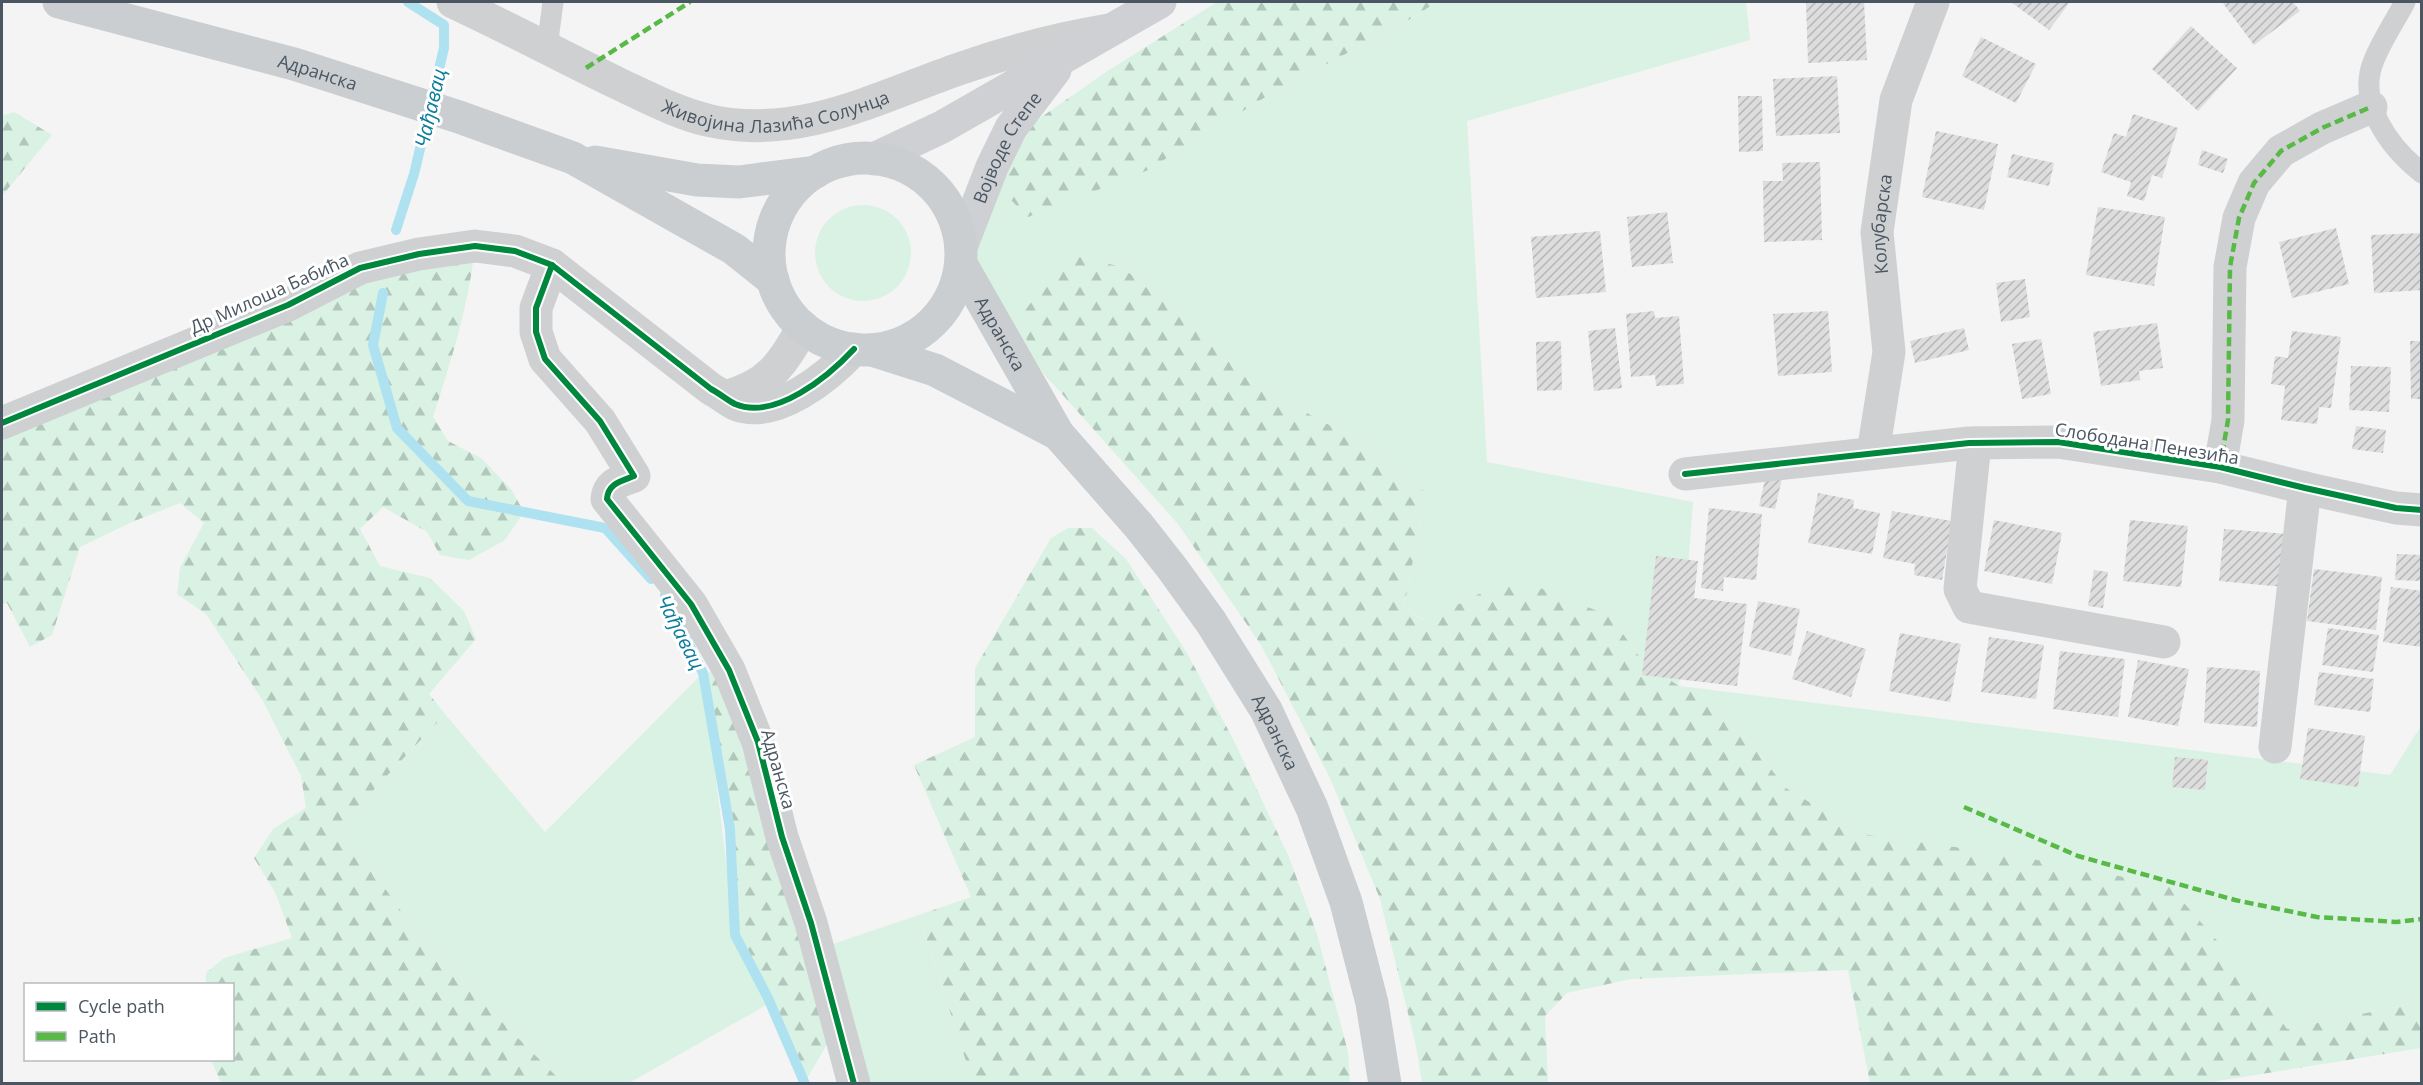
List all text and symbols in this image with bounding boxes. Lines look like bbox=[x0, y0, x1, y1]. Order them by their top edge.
street label: Адранска bbox=[275, 48, 361, 96]
water label: Чађавац bbox=[408, 66, 452, 150]
street label: Живојина Лазића Солунца bbox=[658, 84, 892, 138]
street label: Војводе Степе bbox=[967, 86, 1047, 207]
street label: Колубарска bbox=[1865, 172, 1897, 275]
street label: Др Милоша Бабића bbox=[186, 247, 352, 339]
street label: Адранска bbox=[970, 292, 1031, 375]
street label: Слободана Пенезића bbox=[2053, 417, 2241, 469]
water label: Чађавац bbox=[651, 590, 711, 674]
street label: Адранска bbox=[1247, 689, 1304, 774]
street label: Адранска bbox=[756, 726, 802, 812]
legend bbox=[24, 983, 234, 1061]
text: Cycle path bbox=[78, 994, 165, 1018]
text: Path bbox=[78, 1024, 116, 1048]

